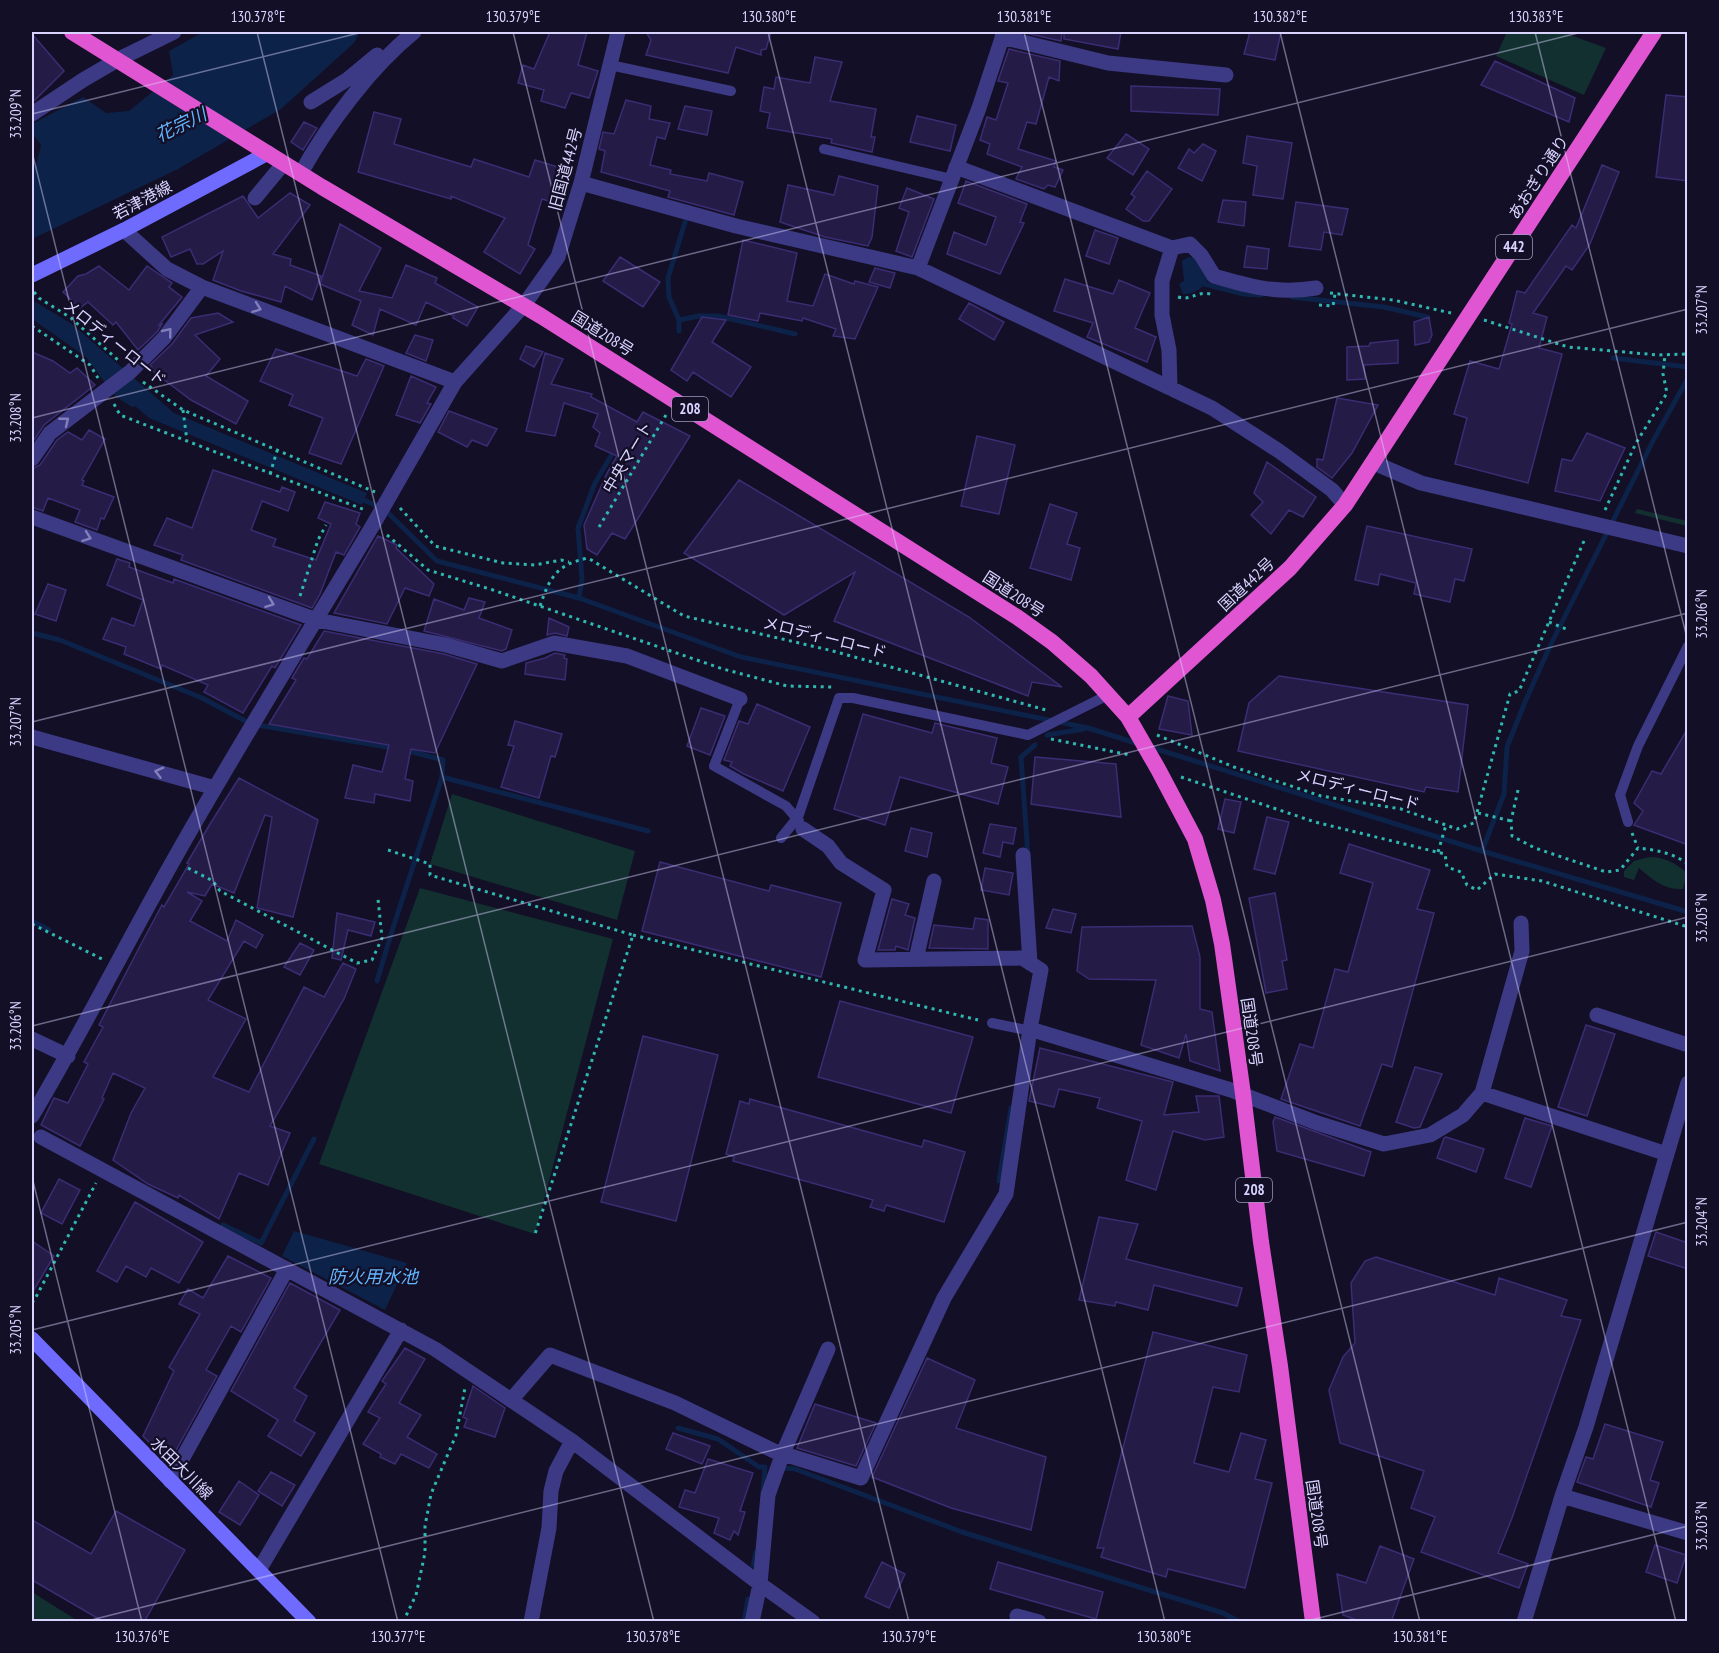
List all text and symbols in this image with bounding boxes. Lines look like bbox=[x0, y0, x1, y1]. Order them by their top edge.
text: 130.378°E bbox=[231, 7, 285, 26]
text: 130.379°E bbox=[486, 7, 540, 26]
text: 130.380°E bbox=[742, 7, 796, 26]
text: 130.381°E bbox=[997, 7, 1051, 26]
text: 130.382°E bbox=[1253, 7, 1307, 26]
text: 130.383°E bbox=[1509, 7, 1563, 26]
text: 33.209°N bbox=[6, 89, 25, 139]
water label: 花宗川 bbox=[151, 102, 212, 147]
street label: 旧国道442号 bbox=[544, 125, 586, 213]
street label: あおぎり通り bbox=[1503, 131, 1573, 223]
street label: 若津港線 bbox=[109, 176, 175, 224]
road number: 442 bbox=[1496, 235, 1532, 259]
text: 33.207°N bbox=[1692, 285, 1711, 335]
street label: メロディーロード bbox=[59, 294, 171, 390]
one-way arrow bbox=[251, 301, 262, 313]
street label: 国道208号 bbox=[568, 306, 638, 360]
one-way arrow bbox=[160, 328, 171, 339]
text: 33.208°N bbox=[6, 393, 25, 443]
road number: 208 bbox=[672, 397, 708, 421]
one-way arrow bbox=[58, 418, 69, 429]
street label: 中央マート bbox=[598, 418, 656, 496]
one-way arrow bbox=[81, 530, 91, 543]
street label: 国道442号 bbox=[1214, 553, 1278, 615]
street label: 国道208号 bbox=[979, 567, 1049, 621]
text: 33.206°N bbox=[1692, 589, 1711, 639]
one-way arrow bbox=[264, 595, 275, 608]
street label: メロディーロード bbox=[761, 612, 889, 662]
text: 33.207°N bbox=[6, 697, 25, 747]
street label: メロディーロード bbox=[1294, 764, 1422, 814]
one-way arrow bbox=[154, 767, 165, 779]
text: 33.205°N bbox=[1692, 893, 1711, 943]
street label: 国道208号 bbox=[1237, 996, 1267, 1068]
text: 33.206°N bbox=[6, 1001, 25, 1051]
road number: 208 bbox=[1236, 1178, 1272, 1202]
text: 33.204°N bbox=[1692, 1197, 1711, 1247]
water label: 防火用水池 bbox=[328, 1265, 420, 1288]
text: 33.205°N bbox=[6, 1305, 25, 1355]
street label: 水田大川線 bbox=[147, 1433, 217, 1503]
street label: 国道208号 bbox=[1302, 1478, 1332, 1550]
text: 33.203°N bbox=[1692, 1501, 1711, 1551]
text: 130.376°E bbox=[115, 1627, 169, 1646]
text: 130.377°E bbox=[371, 1627, 425, 1646]
text: 130.378°E bbox=[626, 1627, 680, 1646]
text: 130.379°E bbox=[882, 1627, 936, 1646]
text: 130.380°E bbox=[1137, 1627, 1191, 1646]
text: 130.381°E bbox=[1393, 1627, 1447, 1646]

